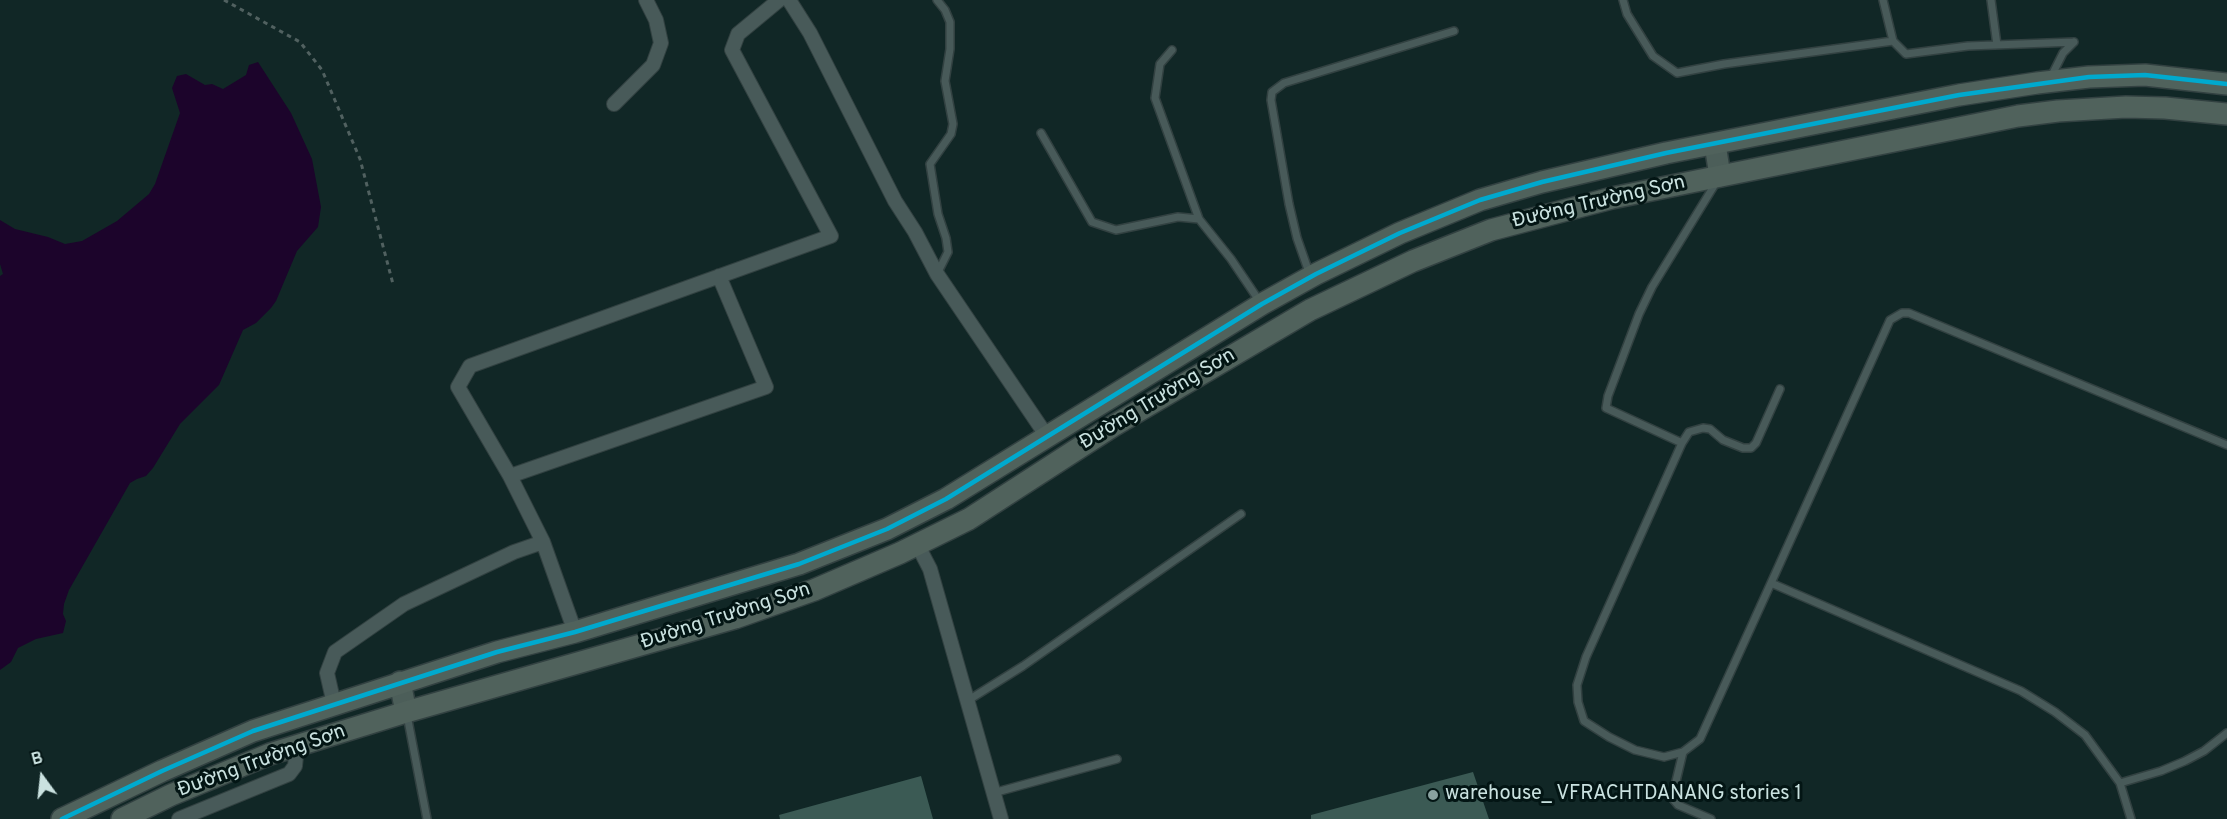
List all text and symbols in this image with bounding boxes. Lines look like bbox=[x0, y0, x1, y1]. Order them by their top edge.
street label: Đường Trường Sơn bbox=[1510, 171, 1688, 235]
street label: Đường Trường Sơn bbox=[1076, 344, 1240, 456]
street label: Đường Trường Sơn bbox=[638, 578, 814, 656]
street label: Đường Trường Sơn bbox=[175, 720, 349, 804]
north arrow bbox=[12, 747, 72, 807]
text: B bbox=[29, 749, 45, 771]
place label: warehouse_ VFRACHTDANANG stories 1 bbox=[1445, 783, 1802, 807]
marker: warehouse_ VFRACHTDANANG stories 1 bbox=[1426, 788, 1440, 802]

